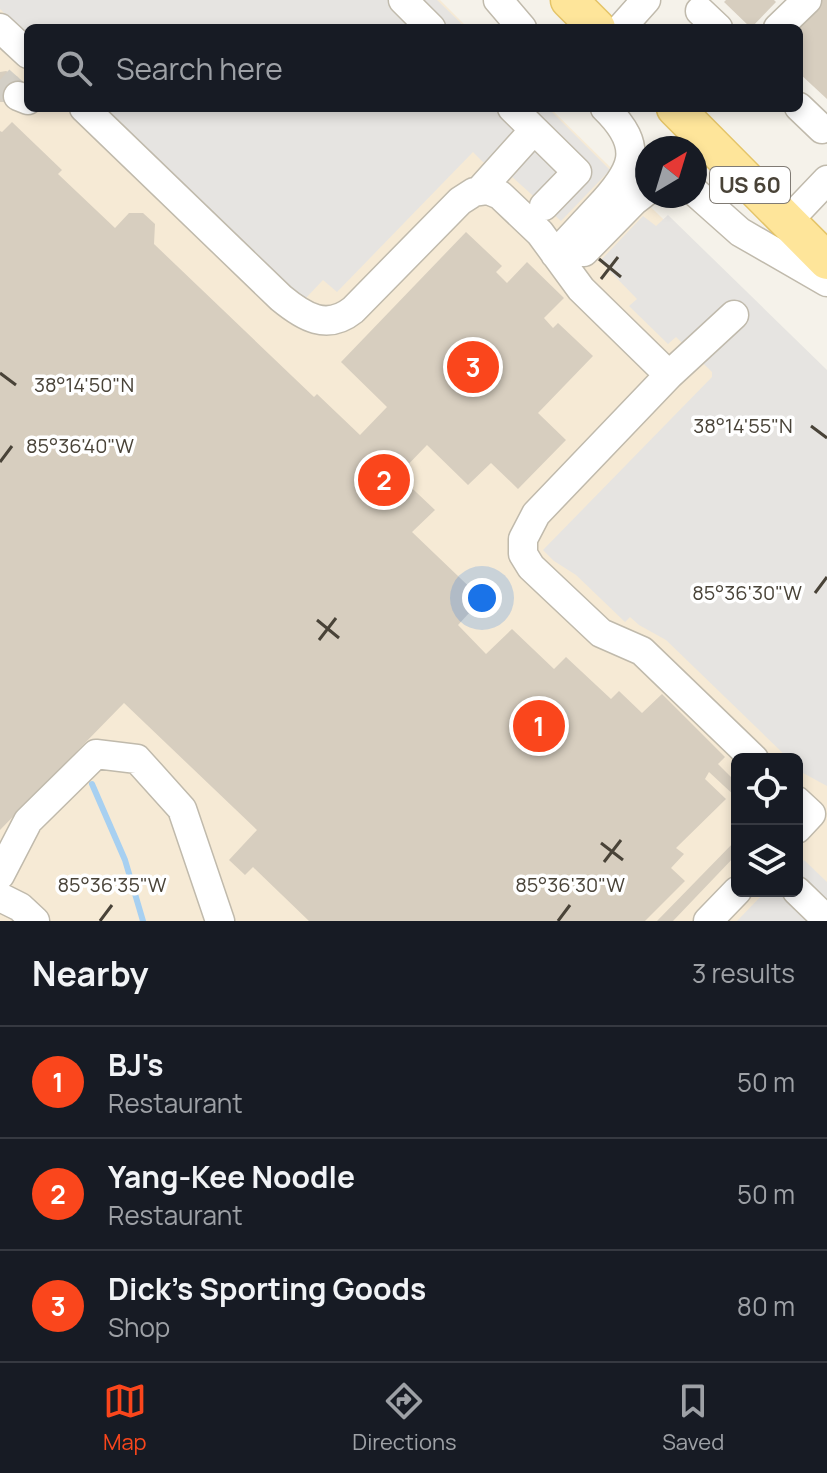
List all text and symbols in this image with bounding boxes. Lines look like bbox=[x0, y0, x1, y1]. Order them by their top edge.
search box bbox=[24, 24, 803, 112]
icon: search bbox=[52, 46, 96, 90]
text: Search here bbox=[116, 48, 283, 89]
north arrow bbox=[635, 136, 707, 208]
road number: US 60 bbox=[710, 167, 790, 203]
pin: 3 bbox=[447, 337, 499, 397]
text: 38°14'50"N bbox=[34, 371, 134, 398]
text: 38°14'55"N bbox=[693, 412, 793, 439]
text: 85°36'40"W bbox=[26, 432, 134, 459]
pin: 2 bbox=[358, 450, 410, 510]
your location bbox=[462, 578, 502, 618]
text: 85°36'30"W bbox=[692, 579, 802, 606]
pin: 1 bbox=[513, 696, 565, 756]
map controls bbox=[731, 753, 803, 897]
button: locate bbox=[731, 753, 803, 825]
button: layers bbox=[731, 825, 803, 897]
text: 85°36'35"W bbox=[57, 871, 167, 898]
text: 85°36'30"W bbox=[515, 871, 625, 898]
text: Nearby bbox=[32, 950, 148, 996]
text: 3 results bbox=[692, 955, 795, 991]
text: BJ's bbox=[108, 1044, 164, 1085]
text: 1 bbox=[52, 1064, 64, 1100]
text: 50 m bbox=[737, 1064, 795, 1100]
text: Restaurant bbox=[108, 1085, 243, 1121]
text: Yang-Kee Noodle bbox=[108, 1156, 355, 1197]
text: 2 bbox=[50, 1176, 66, 1212]
text: 50 m bbox=[737, 1176, 795, 1212]
text: Restaurant bbox=[108, 1197, 243, 1233]
text: Dick's Sporting Goods bbox=[108, 1268, 426, 1309]
text: 3 bbox=[50, 1288, 66, 1324]
text: 80 m bbox=[737, 1288, 795, 1324]
text: Shop bbox=[108, 1309, 170, 1345]
tab: Map bbox=[103, 1379, 147, 1457]
tab: Directions bbox=[352, 1379, 457, 1457]
tab: Saved bbox=[662, 1379, 724, 1457]

